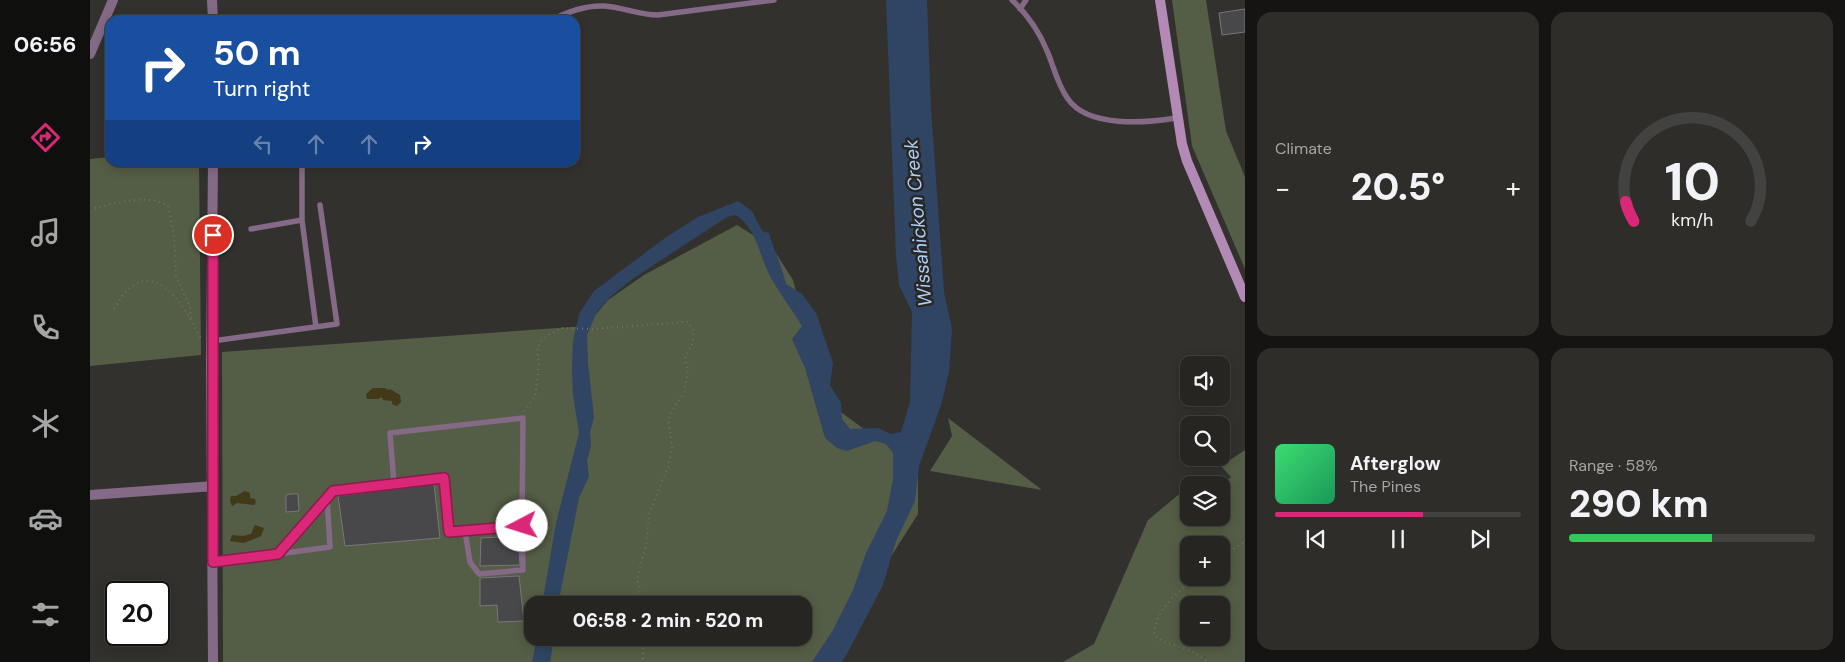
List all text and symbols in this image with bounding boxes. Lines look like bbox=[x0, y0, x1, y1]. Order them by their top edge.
text: 06:56 bbox=[14, 30, 76, 59]
text: 50 m bbox=[213, 30, 301, 76]
icon: right bbox=[130, 35, 195, 100]
text: Turn right bbox=[213, 74, 310, 103]
icon: directions bbox=[28, 120, 63, 155]
icon: left bbox=[249, 130, 277, 158]
icon: ahead bbox=[302, 130, 330, 158]
icon: ahead bbox=[355, 130, 383, 158]
icon: right bbox=[408, 130, 436, 158]
water label: Wissahickon Creek bbox=[898, 138, 938, 308]
text: Climate bbox=[1275, 138, 1332, 159]
text: 10 bbox=[1664, 148, 1720, 216]
text: 20.5° bbox=[1351, 162, 1445, 212]
text: − bbox=[1275, 170, 1290, 207]
text: + bbox=[1506, 170, 1521, 207]
text: km/h bbox=[1671, 208, 1713, 232]
pin bbox=[192, 214, 234, 256]
icon: music bbox=[28, 215, 63, 250]
icon: arrive bbox=[199, 221, 227, 249]
icon: phone bbox=[28, 310, 63, 345]
map controls bbox=[1180, 356, 1230, 646]
button: sound bbox=[1180, 356, 1230, 406]
icon: climate bbox=[28, 406, 63, 441]
button: search bbox=[1180, 416, 1230, 466]
text: Afterglow bbox=[1350, 451, 1441, 476]
text: Range · 58% bbox=[1569, 455, 1658, 476]
button: layers bbox=[1180, 476, 1230, 526]
text: The Pines bbox=[1350, 476, 1421, 497]
text: 290 km bbox=[1569, 479, 1709, 529]
position arrow bbox=[495, 499, 547, 551]
icon: car bbox=[28, 501, 63, 536]
icon: previous bbox=[1302, 525, 1330, 553]
icon: pause bbox=[1384, 525, 1412, 553]
icon: next bbox=[1466, 525, 1494, 553]
button: + bbox=[1180, 536, 1230, 586]
speed limit sign: 20 bbox=[105, 581, 170, 646]
button: − bbox=[1180, 596, 1230, 646]
icon: filters bbox=[28, 597, 63, 632]
text: 06:58 · 2 min · 520 m bbox=[573, 608, 763, 633]

